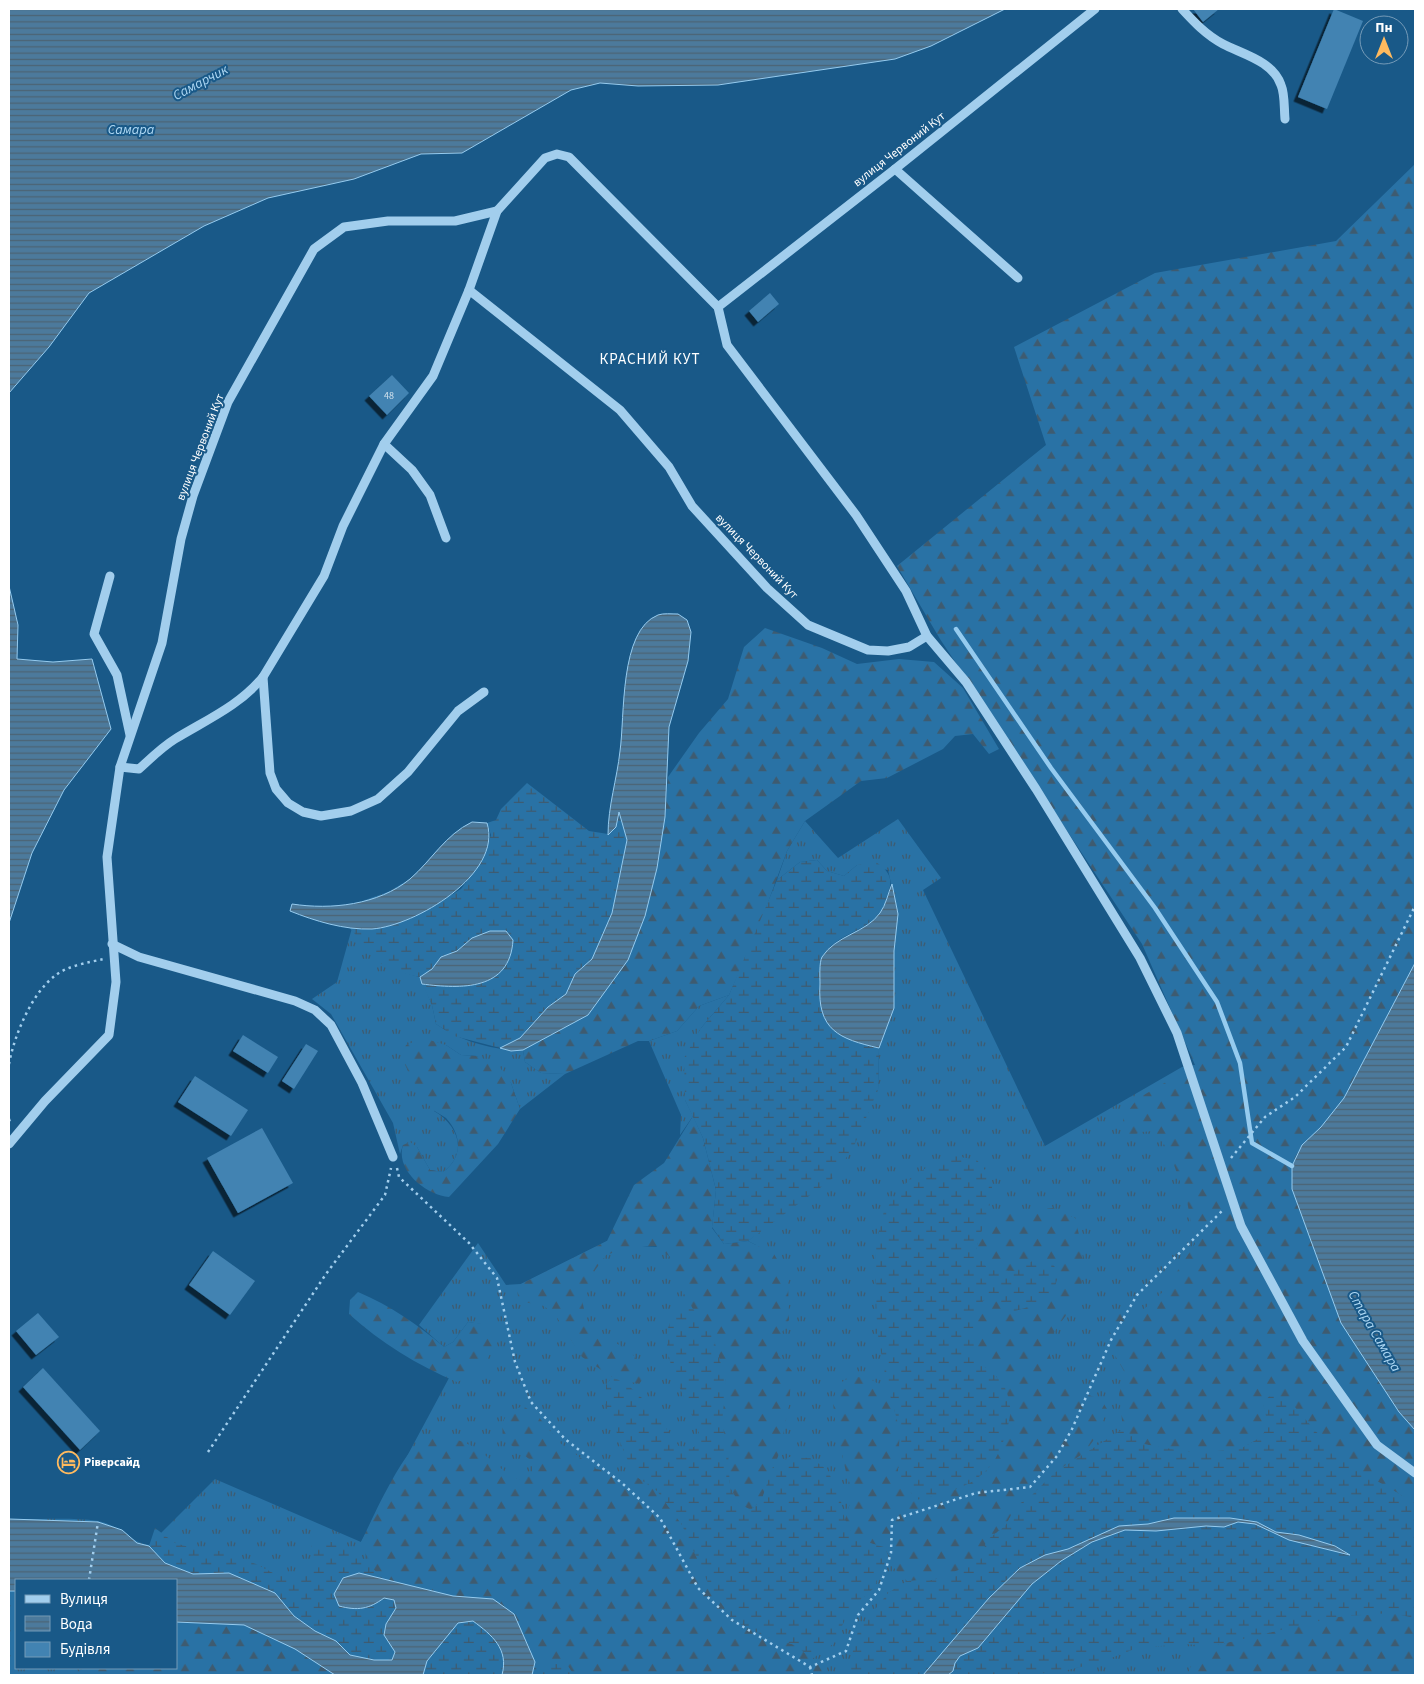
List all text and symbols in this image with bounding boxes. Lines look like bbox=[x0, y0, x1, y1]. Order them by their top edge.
north arrow bbox=[1359, 15, 1409, 65]
text: Пн bbox=[1375, 18, 1393, 38]
water label: Самарчик bbox=[169, 60, 232, 106]
street label: вулиця Червоний Кут bbox=[850, 108, 949, 191]
water label: Самара bbox=[108, 120, 155, 140]
district label: КРАСНИЙ КУТ bbox=[600, 349, 700, 370]
house number: 48 bbox=[384, 389, 394, 403]
street label: вулиця Червоний Кут bbox=[172, 391, 229, 503]
street label: вулиця Червоний Кут bbox=[711, 510, 802, 603]
water label: Стара Самара bbox=[1343, 1287, 1406, 1376]
hotel icon: Ріверсайд bbox=[56, 1450, 80, 1474]
place label: Ріверсайд bbox=[84, 1454, 140, 1471]
legend bbox=[15, 1579, 178, 1669]
text: Вулиця bbox=[60, 1589, 108, 1610]
text: Вода bbox=[60, 1614, 93, 1635]
text: Будівля bbox=[60, 1639, 110, 1660]

